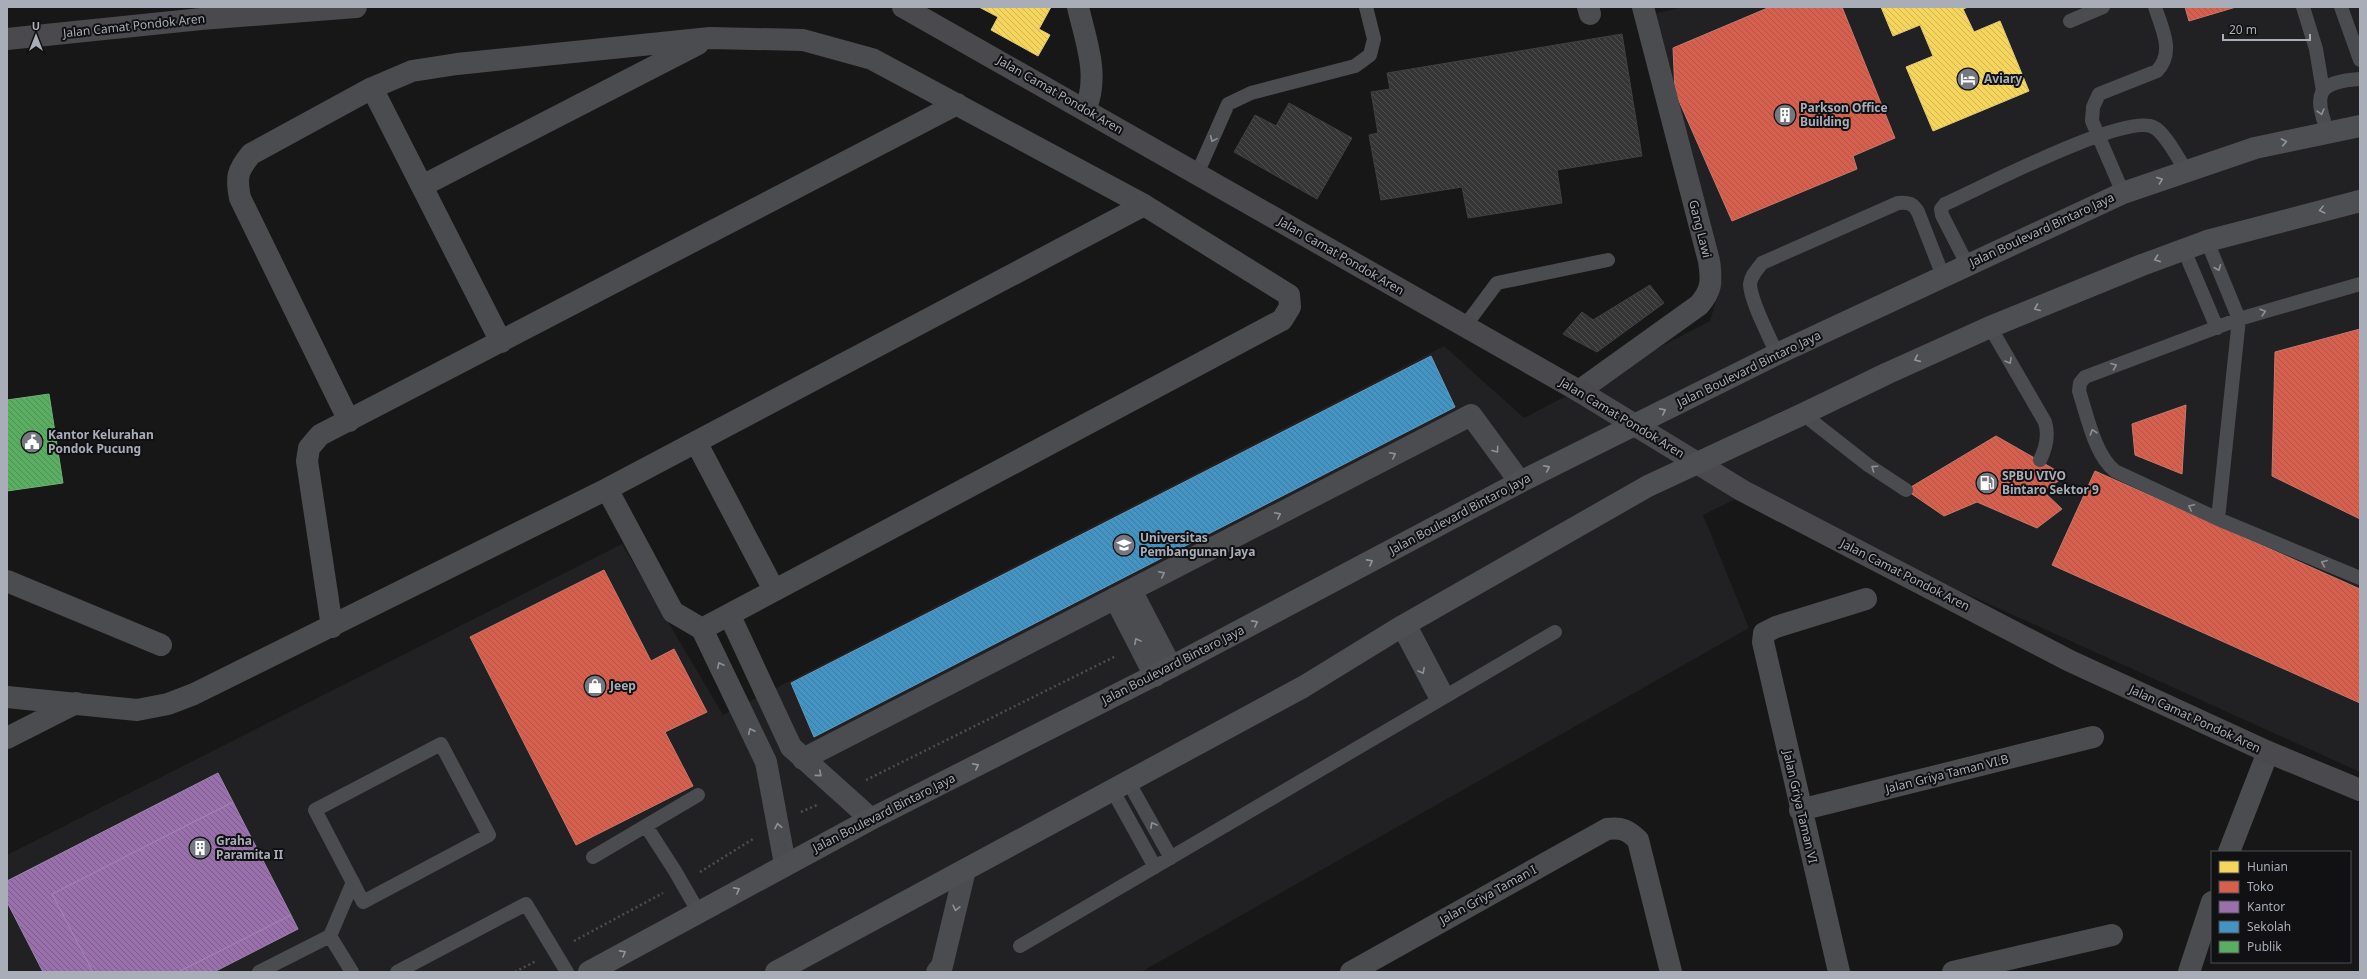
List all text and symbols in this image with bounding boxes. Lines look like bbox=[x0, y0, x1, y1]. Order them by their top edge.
street label: Jalan Camat Pondok Aren bbox=[61, 10, 206, 42]
north arrow bbox=[16, 16, 56, 56]
scale bar bbox=[2223, 16, 2310, 42]
text: U bbox=[32, 18, 40, 33]
text: 20 m bbox=[2229, 21, 2257, 38]
street label: Jalan Camat Pondok Aren bbox=[993, 51, 1126, 138]
hotel icon: Aviary bbox=[1955, 66, 1981, 92]
place label: Aviary bbox=[1984, 70, 2022, 87]
place label: Parkson Office Building bbox=[1800, 99, 1888, 130]
building icon: Parkson Office Building bbox=[1772, 102, 1798, 128]
one-way arrow bbox=[2316, 108, 2325, 115]
one-way arrow bbox=[1209, 135, 1217, 142]
one-way arrow bbox=[2281, 139, 2287, 147]
one-way arrow bbox=[2156, 176, 2163, 184]
street label: Jalan Boulevard Bintaro Jaya bbox=[1966, 188, 2117, 271]
street label: Gang Lawi bbox=[1685, 198, 1716, 260]
one-way arrow bbox=[2319, 206, 2325, 214]
street label: Jalan Camat Pondok Aren bbox=[1274, 212, 1407, 299]
one-way arrow bbox=[2154, 255, 2161, 263]
one-way arrow bbox=[2213, 264, 2221, 272]
one-way arrow bbox=[2033, 304, 2040, 312]
one-way arrow bbox=[2259, 308, 2266, 317]
street label: Jalan Boulevard Bintaro Jaya bbox=[1673, 326, 1823, 411]
one-way arrow bbox=[1914, 355, 1921, 363]
one-way arrow bbox=[2005, 357, 2012, 364]
one-way arrow bbox=[2111, 363, 2118, 371]
street label: Jalan Camat Pondok Aren bbox=[1556, 373, 1688, 462]
one-way arrow bbox=[1659, 408, 1667, 415]
place label: Kantor Kelurahan Pondok Pucung bbox=[48, 426, 154, 457]
public building icon: Kantor Kelurahan Pondok Pucung bbox=[19, 429, 45, 455]
one-way arrow bbox=[2089, 429, 2098, 436]
one-way arrow bbox=[1491, 445, 1498, 452]
one-way arrow bbox=[1389, 453, 1397, 460]
one-way arrow bbox=[1543, 466, 1550, 473]
one-way arrow bbox=[1871, 466, 1878, 473]
place label: SPBU VIVO Bintaro Sektor 9 bbox=[2002, 467, 2099, 498]
street label: Jalan Boulevard Bintaro Jaya bbox=[1385, 469, 1533, 559]
fuel station icon: SPBU VIVO Bintaro Sektor 9 bbox=[1974, 470, 2000, 496]
one-way arrow bbox=[2188, 504, 2196, 512]
one-way arrow bbox=[1274, 512, 1281, 520]
place label: Universitas Pembangunan Jaya bbox=[1140, 529, 1255, 560]
school or university icon: Universitas Pembangunan Jaya bbox=[1111, 532, 1137, 558]
street label: Jalan Camat Pondok Aren bbox=[1837, 534, 1973, 615]
one-way arrow bbox=[1366, 559, 1373, 566]
one-way arrow bbox=[2320, 559, 2327, 567]
one-way arrow bbox=[1158, 572, 1165, 579]
one-way arrow bbox=[1251, 620, 1258, 627]
street label: Jalan Boulevard Bintaro Jaya bbox=[1098, 621, 1247, 708]
one-way arrow bbox=[1134, 638, 1142, 645]
one-way arrow bbox=[717, 662, 725, 670]
one-way arrow bbox=[1418, 667, 1425, 675]
shop icon: Jeep bbox=[582, 673, 608, 699]
place label: Jeep bbox=[609, 677, 636, 694]
street label: Jalan Camat Pondok Aren bbox=[2126, 680, 2263, 756]
one-way arrow bbox=[748, 728, 756, 735]
street label: Jalan Griya Taman VI bbox=[1779, 748, 1822, 865]
street label: Jalan Griya Taman VI.B bbox=[1883, 750, 2010, 797]
one-way arrow bbox=[972, 763, 979, 771]
street label: Jalan Boulevard Bintaro Jaya bbox=[809, 769, 958, 856]
one-way arrow bbox=[815, 769, 822, 776]
one-way arrow bbox=[1150, 822, 1158, 829]
one-way arrow bbox=[774, 823, 783, 829]
place label: Graha Paramita II bbox=[216, 832, 283, 863]
building icon: Graha Paramita II bbox=[187, 835, 213, 861]
legend bbox=[2211, 851, 2351, 963]
text: Hunian bbox=[2247, 858, 2288, 875]
street label: Jalan Griya Taman I bbox=[1435, 861, 1539, 929]
text: Toko bbox=[2247, 878, 2274, 895]
one-way arrow bbox=[732, 888, 740, 895]
text: Kantor bbox=[2247, 898, 2285, 915]
one-way arrow bbox=[952, 905, 960, 911]
text: Sekolah bbox=[2247, 918, 2291, 935]
text: Publik bbox=[2247, 938, 2282, 955]
one-way arrow bbox=[619, 950, 626, 958]

